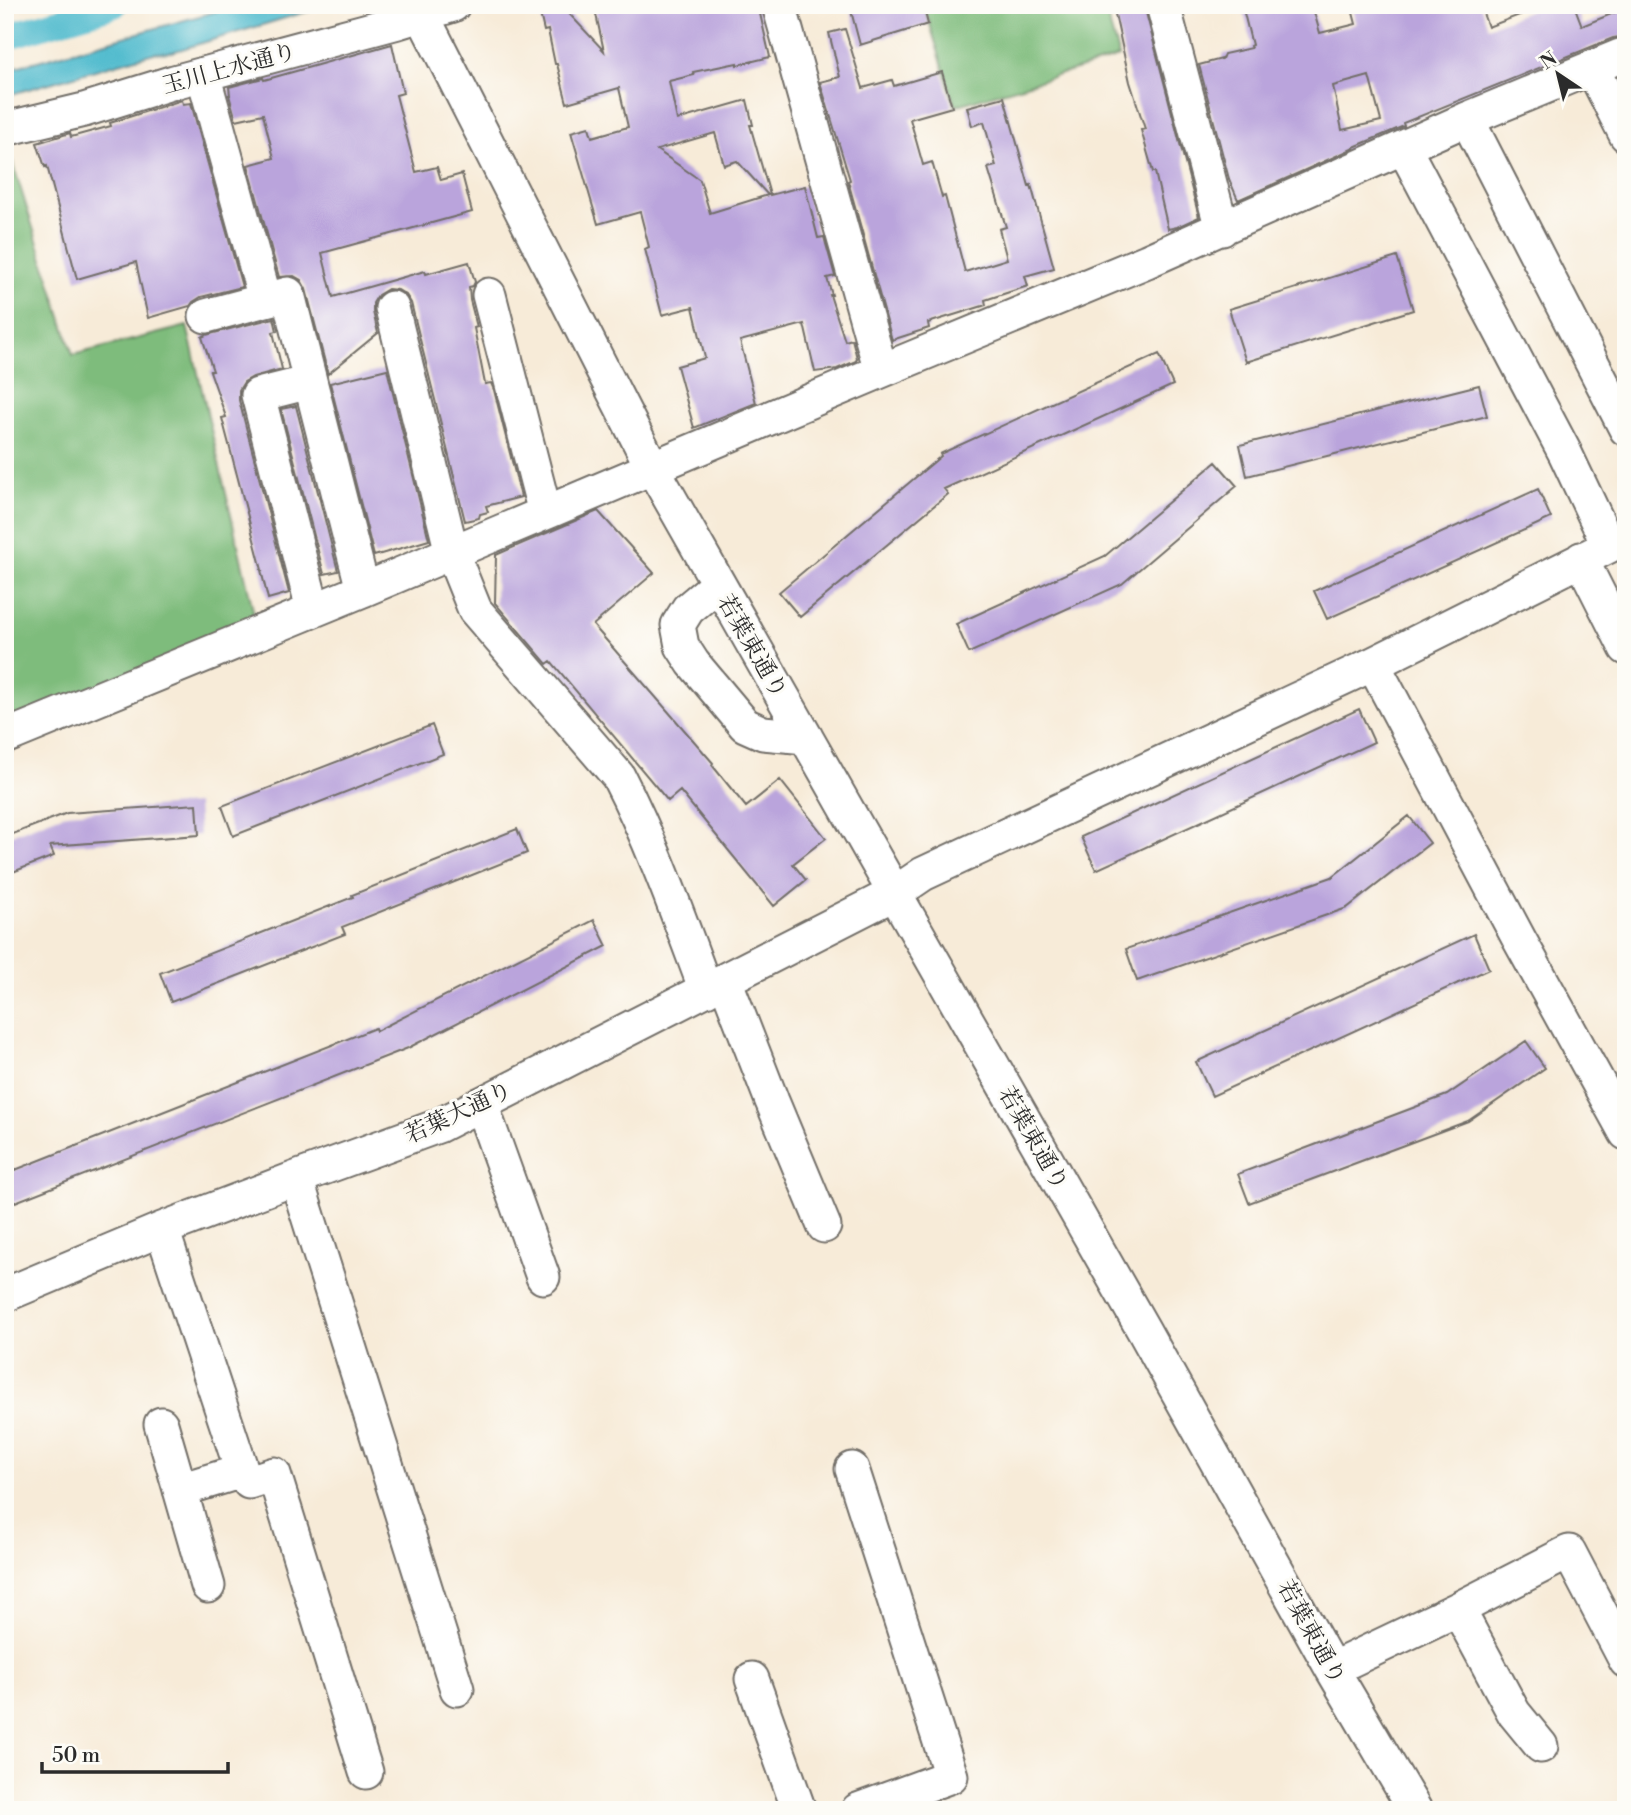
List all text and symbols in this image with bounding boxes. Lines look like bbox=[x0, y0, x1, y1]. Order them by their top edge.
street label: 玉川上水通り bbox=[159, 38, 300, 100]
north arrow bbox=[1522, 38, 1592, 108]
text: N bbox=[1536, 47, 1562, 75]
street label: 若葉東通り bbox=[711, 590, 793, 703]
street label: 若葉大通り bbox=[400, 1076, 516, 1150]
street label: 若葉東通り bbox=[992, 1082, 1074, 1195]
street label: 若葉東通り bbox=[1271, 1575, 1351, 1690]
scale bar bbox=[42, 1731, 228, 1775]
text: 50 m bbox=[52, 1743, 100, 1769]

